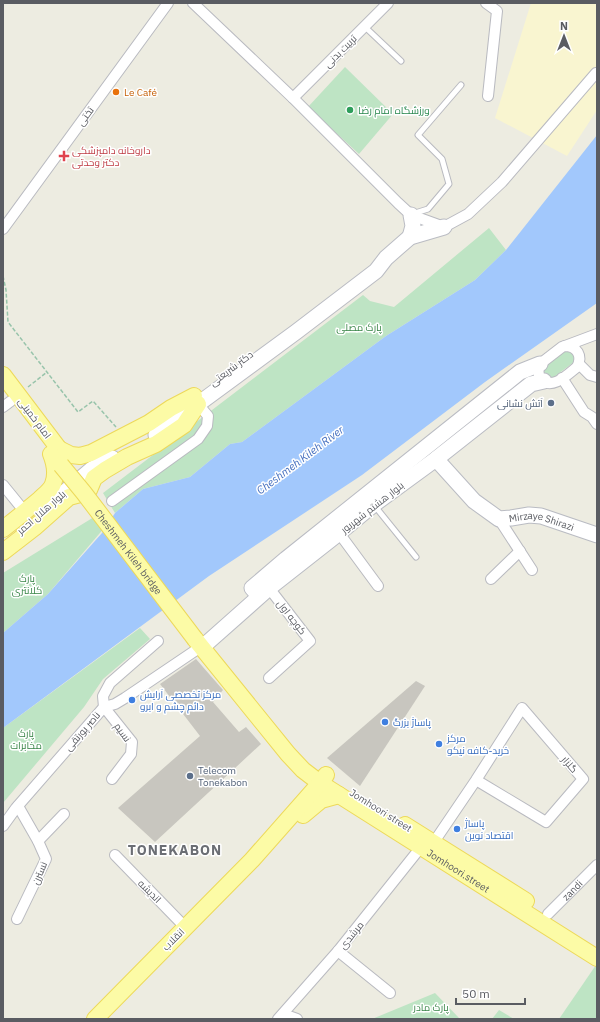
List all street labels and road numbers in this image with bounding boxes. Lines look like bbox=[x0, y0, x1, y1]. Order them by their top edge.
street label: تربیت بدنی bbox=[321, 32, 360, 71]
street label: تختی bbox=[74, 104, 97, 128]
street label: دکتر شریعتی bbox=[207, 348, 256, 389]
street label: امام خمینی bbox=[14, 395, 54, 442]
street label: بلوار هشتم شهریور bbox=[337, 479, 407, 538]
street label: بلوار هلال احمر bbox=[13, 487, 69, 538]
street label: Cheshmeh Kileh bridge bbox=[92, 507, 165, 598]
street label: Mirzaye Shirazi bbox=[508, 509, 576, 534]
street label: کوچه اول bbox=[274, 597, 309, 637]
street label: ناصر پورتقی bbox=[62, 709, 103, 754]
street label: نسیم bbox=[110, 720, 134, 745]
street label: گلزار bbox=[558, 752, 580, 775]
street label: Jomhoori street bbox=[347, 786, 415, 835]
street label: Jomhoori.street bbox=[424, 846, 492, 896]
street label: نسترن bbox=[29, 860, 50, 887]
street label: اندیشه bbox=[135, 877, 164, 906]
street label: zandi bbox=[559, 877, 585, 903]
street label: مرشدی bbox=[336, 919, 367, 952]
street label: انقلاب bbox=[159, 925, 187, 953]

